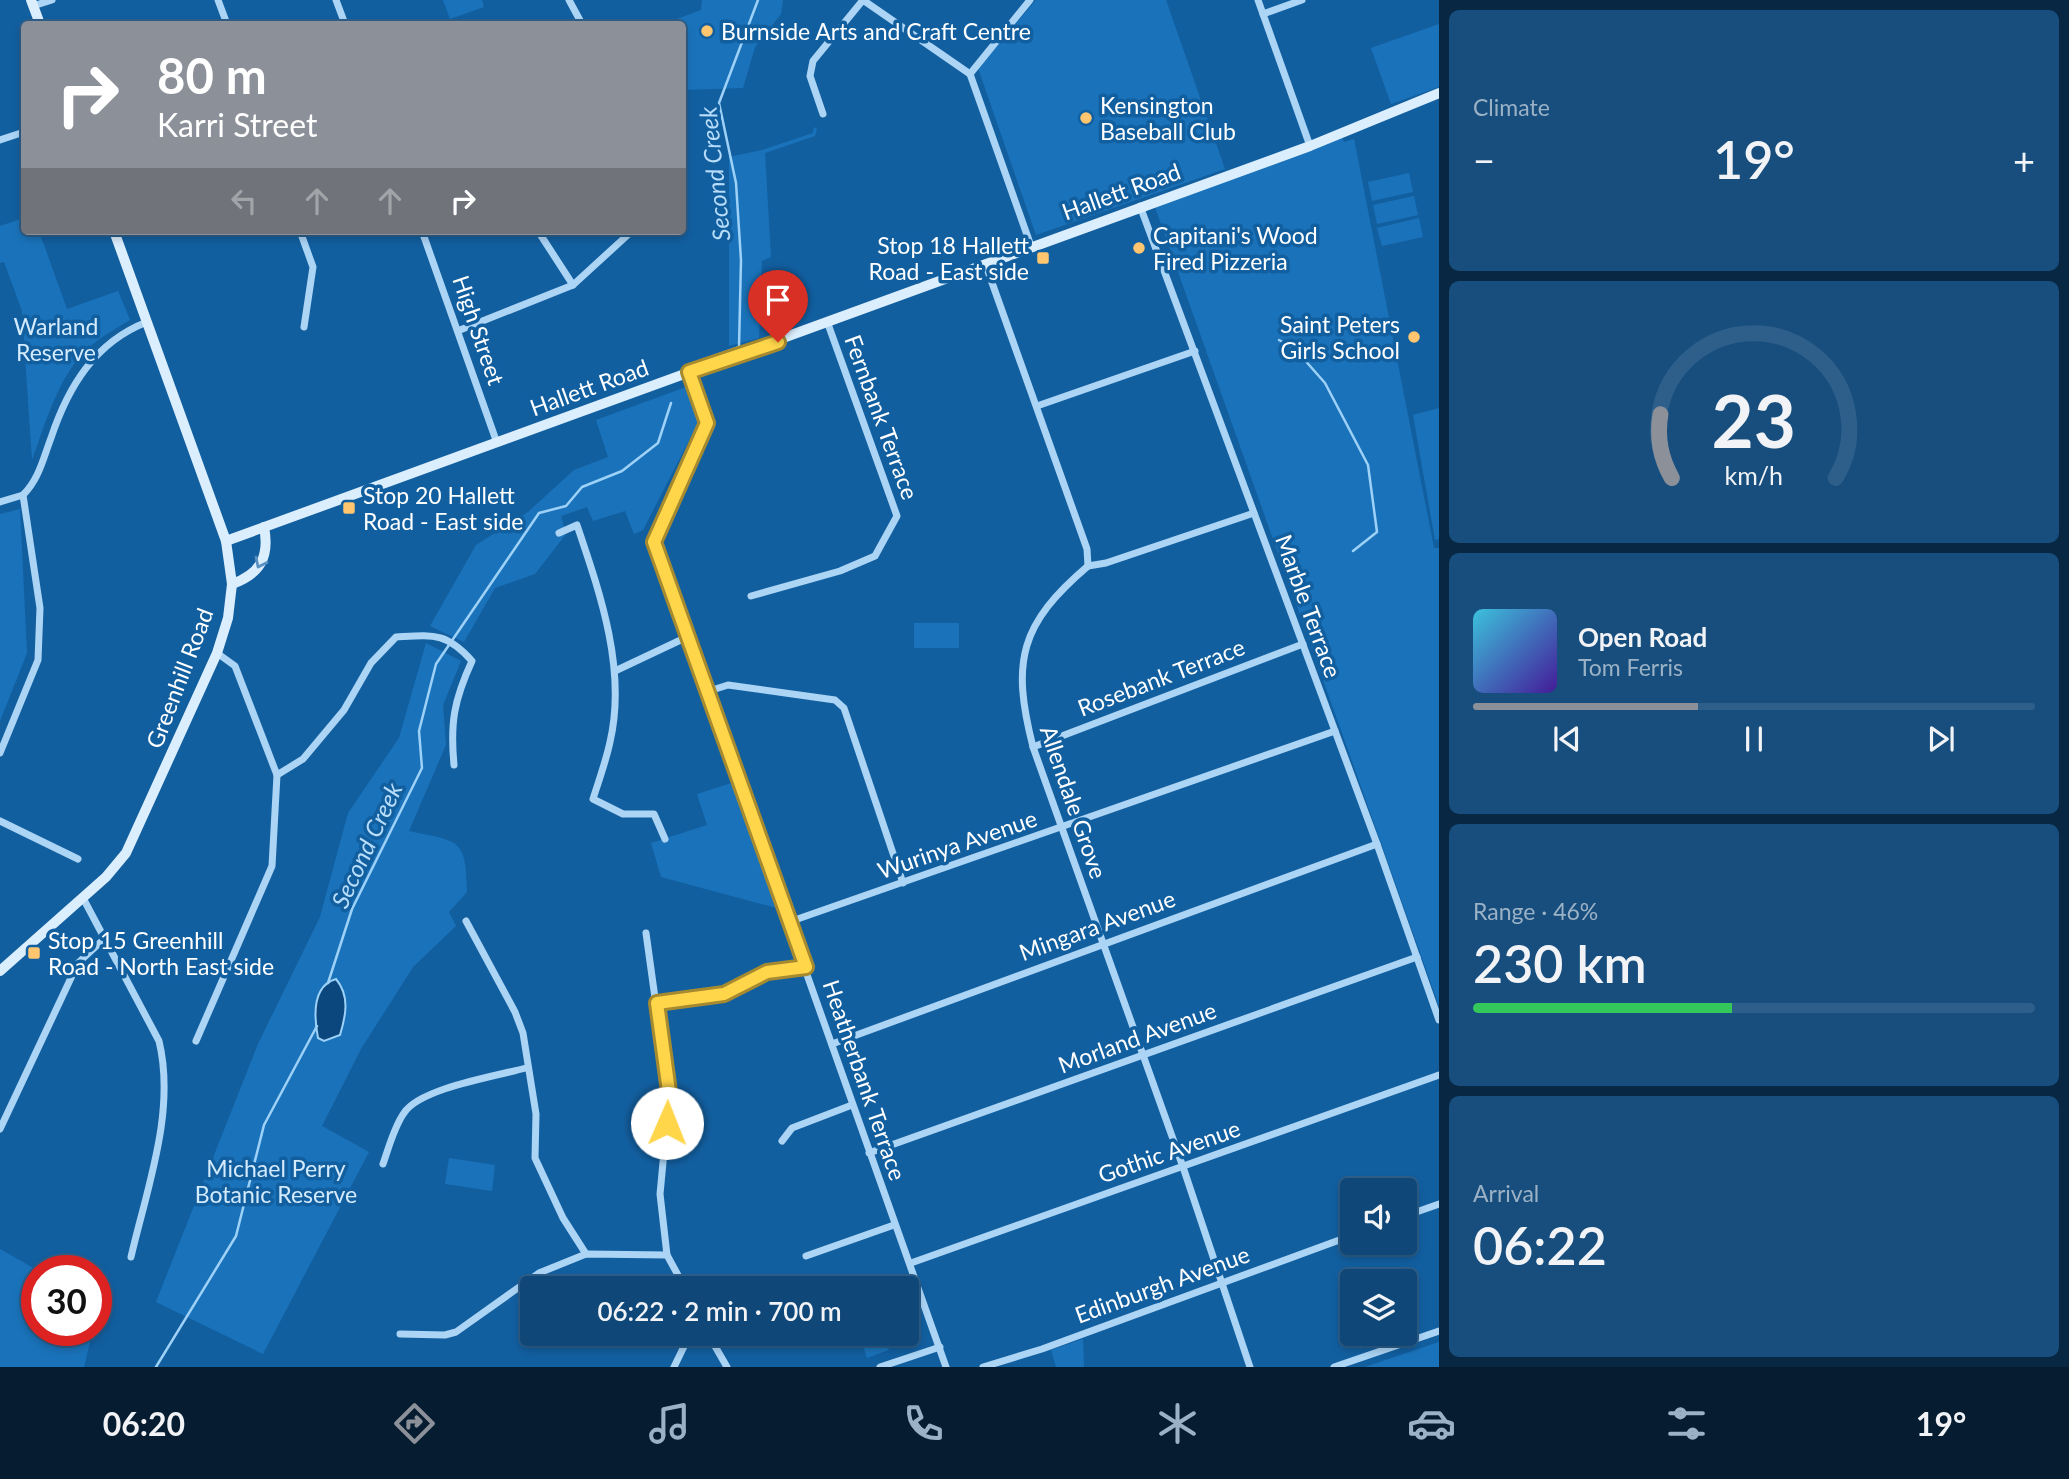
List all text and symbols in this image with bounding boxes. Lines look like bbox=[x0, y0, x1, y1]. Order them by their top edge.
place label: Burnside Arts and Craft Centre bbox=[721, 17, 1031, 45]
marker: Burnside Arts and Craft Centre bbox=[699, 23, 715, 39]
text: 80 m bbox=[157, 46, 267, 104]
icon: right bbox=[42, 49, 133, 140]
place label: Kensington Baseball Club bbox=[1100, 91, 1236, 145]
text: Climate bbox=[1473, 93, 1550, 121]
text: Karri Street bbox=[157, 105, 317, 144]
water label: Second Creek bbox=[692, 105, 735, 242]
marker: Kensington Baseball Club bbox=[1078, 110, 1094, 126]
text: 19° bbox=[1713, 128, 1795, 190]
text: − bbox=[1473, 137, 1495, 183]
text: + bbox=[2013, 137, 2035, 183]
street label: Hallett Road bbox=[1058, 157, 1184, 225]
icon: left bbox=[225, 182, 263, 220]
icon: ahead bbox=[298, 182, 336, 220]
icon: ahead bbox=[371, 182, 409, 220]
icon: right bbox=[444, 182, 482, 220]
place label: Capitani's Wood Fired Pizzeria bbox=[1153, 221, 1318, 275]
place label: Stop 18 Hallett Road - East side bbox=[868, 231, 1029, 285]
marker: Capitani's Wood Fired Pizzeria bbox=[1131, 240, 1147, 256]
marker: Stop 18 Hallett Road - East side bbox=[1035, 250, 1051, 266]
pin bbox=[748, 270, 808, 342]
street label: High Street bbox=[447, 271, 511, 389]
icon: arrive bbox=[759, 281, 797, 319]
place label: Saint Peters Girls School bbox=[1280, 310, 1400, 364]
park label: Warland Reserve bbox=[14, 312, 98, 366]
marker: Saint Peters Girls School bbox=[1406, 329, 1422, 345]
street label: Fernbank Terrace bbox=[839, 331, 925, 503]
street label: Hallett Road bbox=[526, 353, 652, 421]
text: 23 bbox=[1712, 377, 1796, 465]
text: km/h bbox=[1725, 460, 1783, 490]
place label: Stop 20 Hallett Road - East side bbox=[363, 481, 524, 535]
marker: Stop 20 Hallett Road - East side bbox=[341, 500, 357, 516]
street label: Marble Terrace bbox=[1270, 531, 1348, 681]
one-way arrow bbox=[255, 556, 269, 568]
street label: Greenhill Road bbox=[139, 604, 219, 752]
text: Open Road bbox=[1578, 621, 1707, 653]
street label: Rosebank Terrace bbox=[1074, 632, 1248, 722]
text: Tom Ferris bbox=[1578, 653, 1683, 681]
icon: previous bbox=[1548, 720, 1586, 758]
icon: pause bbox=[1735, 720, 1773, 758]
icon: next bbox=[1922, 720, 1960, 758]
street label: Allendale Grove bbox=[1035, 722, 1113, 882]
water label: Second Creek bbox=[324, 777, 408, 912]
street label: Wurinya Avenue bbox=[874, 804, 1040, 884]
street label: Mingara Avenue bbox=[1015, 884, 1179, 966]
text: Range · 46% bbox=[1473, 897, 1598, 925]
place label: Stop 15 Greenhill Road - North East side bbox=[48, 926, 274, 980]
text: 230 km bbox=[1473, 932, 1647, 994]
marker: Stop 15 Greenhill Road - North East side bbox=[26, 945, 42, 961]
street label: Heatherbank Terrace bbox=[818, 976, 912, 1184]
street label: Morland Avenue bbox=[1054, 995, 1220, 1079]
position arrow bbox=[630, 1086, 704, 1160]
street label: Gothic Avenue bbox=[1094, 1114, 1244, 1188]
park label: Michael Perry Botanic Reserve bbox=[195, 1154, 357, 1208]
map controls bbox=[1340, 1178, 1417, 1346]
button: sound bbox=[1340, 1178, 1417, 1255]
text: Arrival bbox=[1473, 1179, 1539, 1207]
text: 06:22 bbox=[1473, 1214, 1607, 1276]
street label: Edinburgh Avenue bbox=[1071, 1239, 1253, 1329]
speed limit sign: 30 bbox=[21, 1255, 112, 1346]
button: layers bbox=[1340, 1269, 1417, 1346]
text: 06:22 · 2 min · 700 m bbox=[597, 1295, 842, 1327]
icon: directions bbox=[390, 1399, 439, 1448]
icon: music bbox=[645, 1399, 694, 1448]
icon: phone bbox=[899, 1399, 948, 1448]
icon: climate bbox=[1153, 1399, 1202, 1448]
icon: car bbox=[1407, 1399, 1456, 1448]
icon: filters bbox=[1662, 1399, 1711, 1448]
text: 06:20 bbox=[103, 1404, 185, 1443]
text: 19° bbox=[1916, 1404, 1966, 1443]

